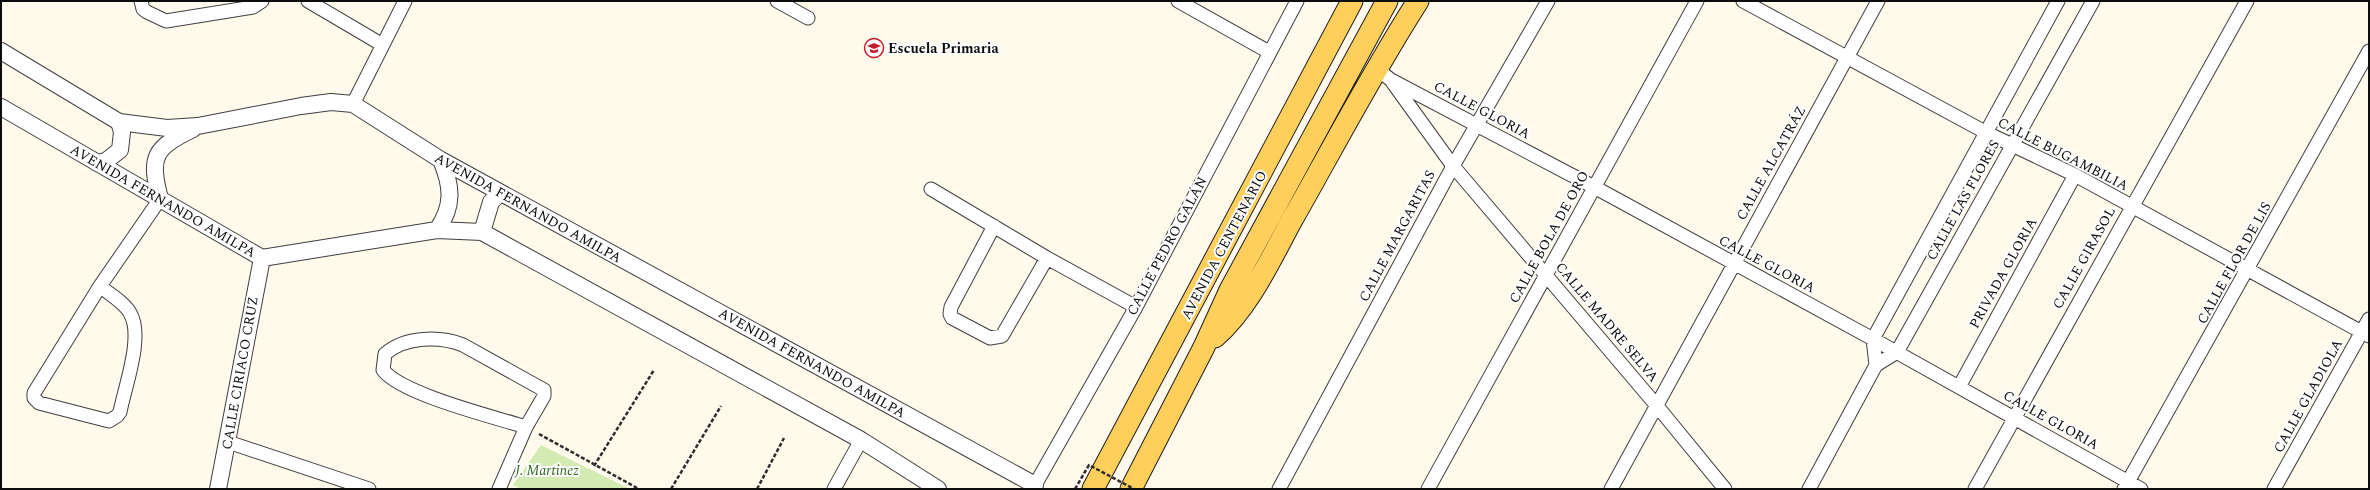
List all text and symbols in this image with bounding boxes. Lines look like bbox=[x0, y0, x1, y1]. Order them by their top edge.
school or university icon: Escuela Primaria bbox=[863, 37, 885, 59]
place label: Escuela Primaria bbox=[888, 38, 999, 59]
street label: CALLE GLORIA bbox=[1430, 76, 1534, 145]
street label: CALLE ALCATRÁZ bbox=[1731, 102, 1811, 224]
street label: CALLE BUGAMBILIA bbox=[1994, 112, 2132, 196]
street label: CALLE LAS FLORES bbox=[1921, 136, 2005, 264]
street label: AVENIDA FERNANDO AMILPA bbox=[66, 139, 260, 263]
street label: AVENIDA FERNANDO AMILPA bbox=[431, 148, 626, 269]
street label: AVENIDA CENTENARIO bbox=[1176, 167, 1272, 323]
street label: CALLE MARGARITAS bbox=[1353, 167, 1441, 305]
street label: CALLE BOLA DE ORO bbox=[1504, 167, 1594, 307]
street label: CALLE PEDRO GALÁN bbox=[1121, 173, 1213, 319]
street label: CALLE FLOR DE LIS bbox=[2192, 198, 2276, 328]
street label: CALLE GIRASOL bbox=[2047, 203, 2121, 313]
street label: PRIVADA GLORIA bbox=[1964, 213, 2042, 332]
street label: CALLE GLORIA bbox=[1715, 230, 1819, 299]
street label: CALLE MADRE SELVA bbox=[1550, 257, 1664, 387]
street label: CALLE CIRIACO CRUZ bbox=[216, 295, 264, 451]
street label: AVENIDA FERNANDO AMILPA bbox=[715, 303, 910, 424]
street label: CALLE GLADIOLA bbox=[2268, 335, 2348, 457]
street label: CALLE GLORIA bbox=[1999, 385, 2103, 455]
park label: J. Martinez bbox=[514, 460, 579, 481]

